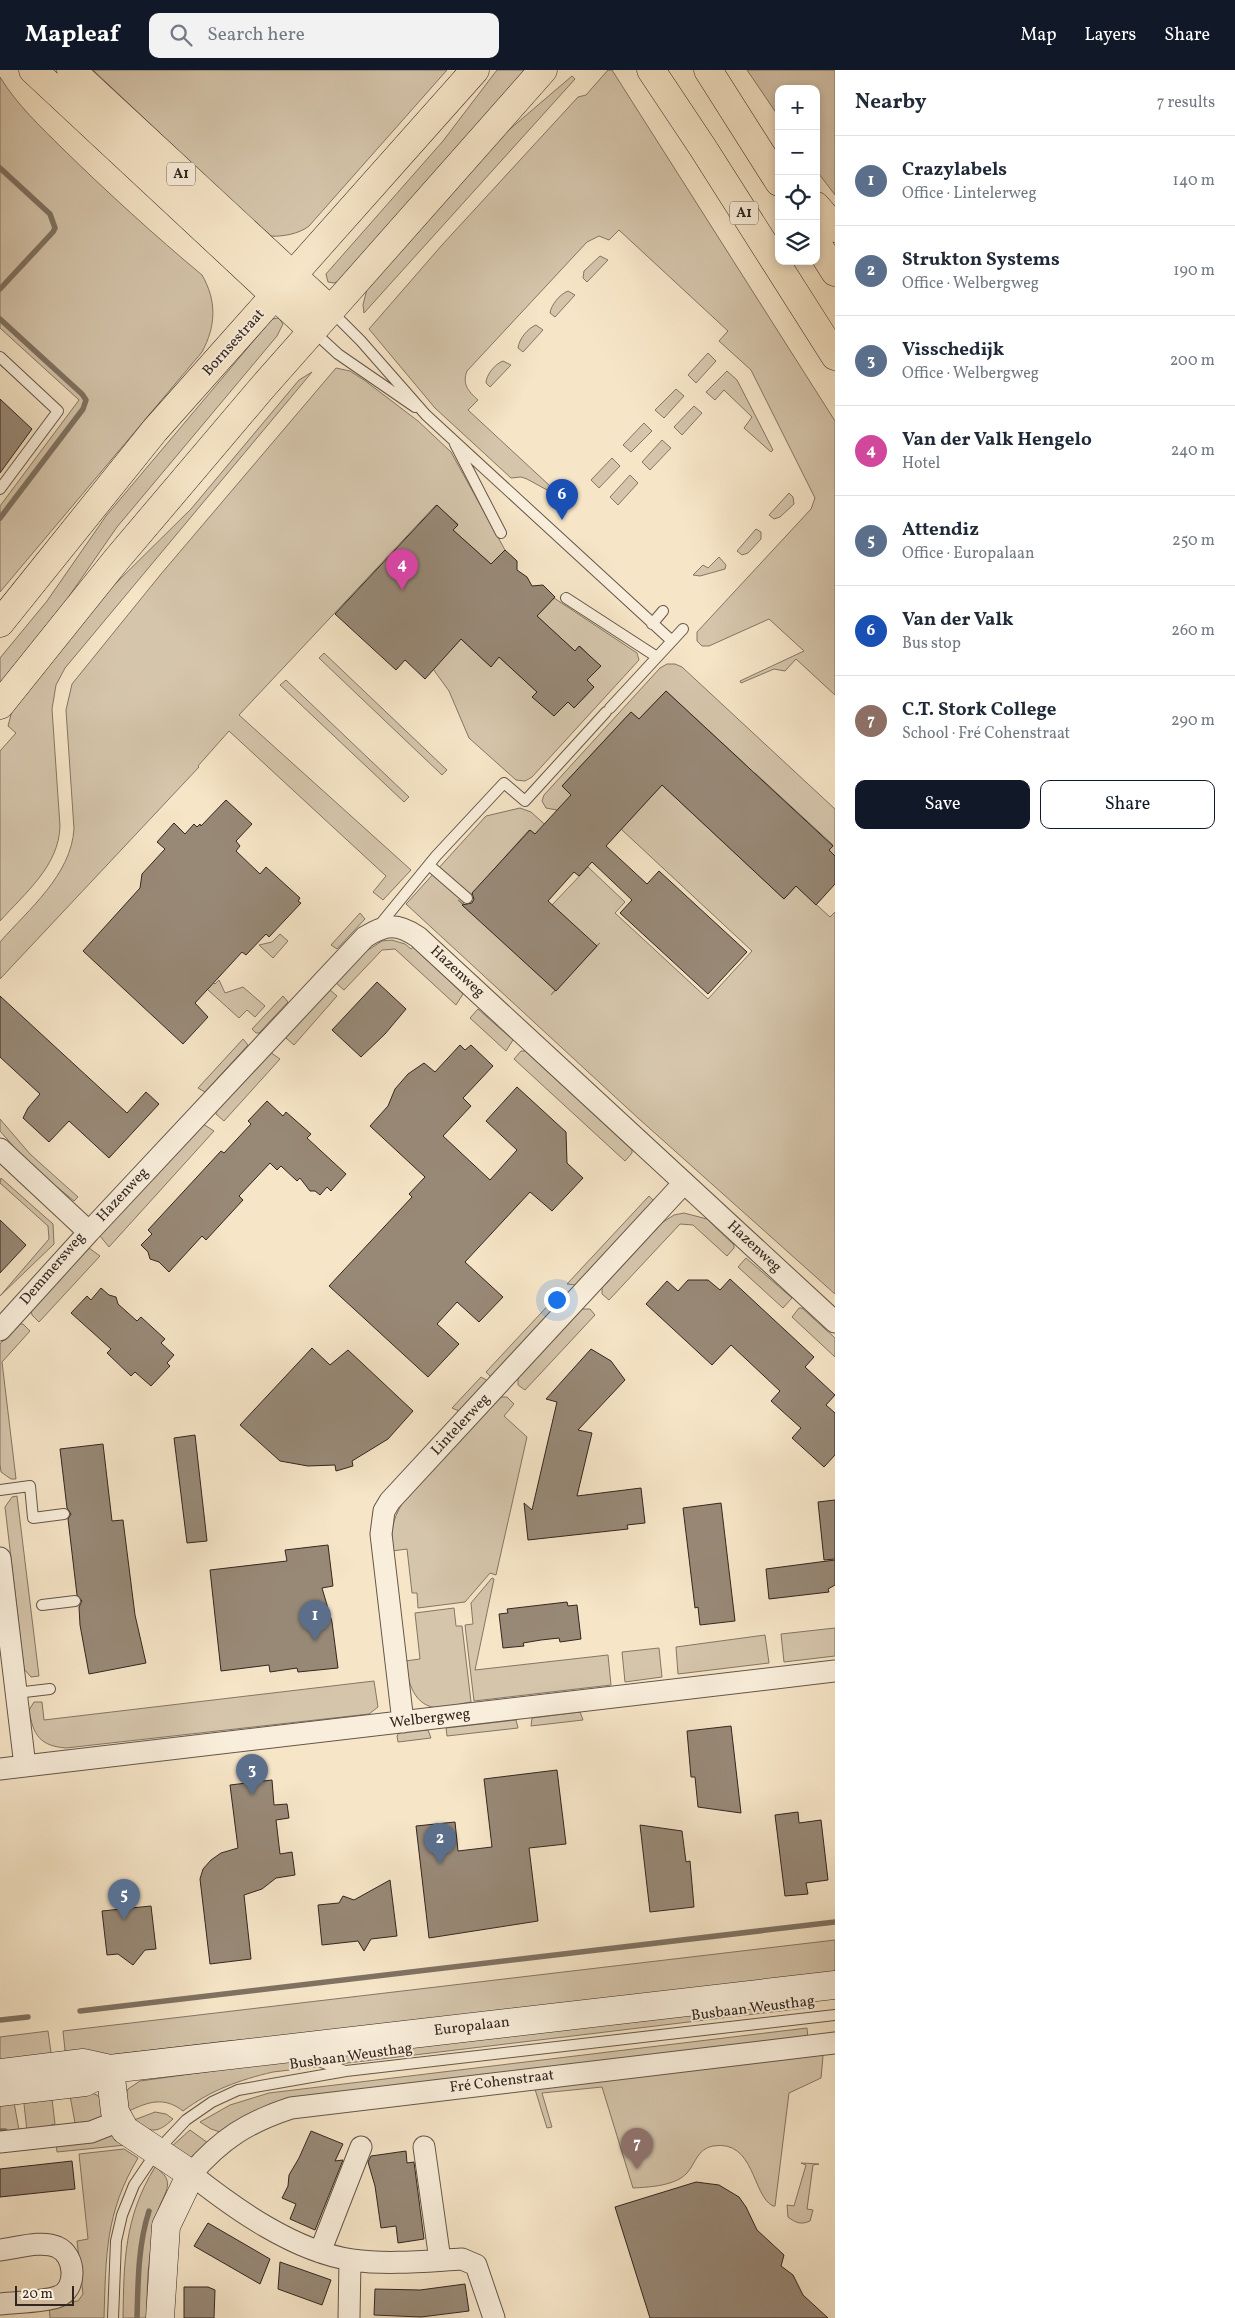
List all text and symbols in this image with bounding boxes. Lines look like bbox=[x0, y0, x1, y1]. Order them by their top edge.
search box bbox=[149, 13, 499, 58]
text: Mapleaf bbox=[25, 18, 119, 52]
icon: search bbox=[167, 21, 195, 49]
text: Search here bbox=[207, 22, 305, 48]
text: Map bbox=[1020, 23, 1056, 48]
text: Layers bbox=[1084, 23, 1136, 48]
text: Share bbox=[1164, 23, 1210, 48]
map controls bbox=[775, 85, 820, 265]
button: + bbox=[775, 85, 820, 130]
text: Nearby bbox=[855, 88, 926, 117]
text: 7 results bbox=[1157, 92, 1215, 114]
button: − bbox=[775, 130, 820, 175]
text: Crazylabels bbox=[902, 157, 1007, 183]
road number: A1 bbox=[167, 162, 195, 186]
text: 1 bbox=[868, 170, 874, 192]
text: 140 m bbox=[1173, 170, 1215, 192]
button: locate bbox=[775, 175, 820, 220]
text: Office · Lintelerweg bbox=[902, 183, 1037, 205]
road number: A1 bbox=[730, 202, 758, 224]
button: layers bbox=[775, 220, 820, 265]
text: Strukton Systems bbox=[902, 247, 1060, 273]
text: 2 bbox=[867, 260, 875, 282]
text: 190 m bbox=[1173, 260, 1215, 282]
text: Office · Welbergweg bbox=[902, 273, 1039, 295]
street label: Bornsestraat bbox=[198, 305, 270, 381]
text: Visschedijk bbox=[902, 337, 1004, 363]
text: 3 bbox=[867, 350, 875, 372]
text: 200 m bbox=[1170, 350, 1215, 372]
text: Office · Welbergweg bbox=[902, 363, 1039, 385]
text: Van der Valk Hengelo bbox=[902, 427, 1092, 453]
text: 4 bbox=[866, 440, 876, 462]
text: 240 m bbox=[1171, 440, 1215, 462]
text: Hotel bbox=[902, 453, 940, 475]
pin: 6 bbox=[546, 479, 578, 520]
text: Attendiz bbox=[902, 517, 979, 543]
text: 5 bbox=[867, 530, 875, 552]
text: 250 m bbox=[1172, 530, 1215, 552]
text: Office · Europalaan bbox=[902, 543, 1034, 565]
pin: 4 bbox=[386, 549, 418, 590]
text: Van der Valk bbox=[902, 607, 1013, 633]
text: 6 bbox=[867, 620, 875, 642]
text: 260 m bbox=[1171, 620, 1215, 642]
text: Bus stop bbox=[902, 633, 961, 655]
text: C.T. Stork College bbox=[902, 697, 1057, 723]
text: 7 bbox=[867, 710, 875, 732]
text: 290 m bbox=[1171, 710, 1215, 732]
text: School · Fré Cohenstraat bbox=[902, 723, 1070, 745]
button: Save bbox=[855, 780, 1030, 829]
button: Share bbox=[1040, 780, 1215, 829]
street label: Hazenweg bbox=[425, 941, 489, 1003]
street label: Hazenweg bbox=[92, 1163, 154, 1227]
street label: Hazenweg bbox=[722, 1216, 786, 1278]
street label: Demmersweg bbox=[15, 1228, 91, 1310]
your location bbox=[544, 1287, 570, 1313]
street label: Lintelerweg bbox=[427, 1389, 496, 1461]
pin: 1 bbox=[299, 1600, 331, 1641]
street label: Welbergweg bbox=[389, 1704, 472, 1734]
pin: 3 bbox=[236, 1754, 268, 1795]
pin: 2 bbox=[424, 1823, 456, 1864]
pin: 5 bbox=[108, 1879, 140, 1920]
street label: Busbaan Weusthag bbox=[690, 1991, 816, 2027]
street label: Europalaan bbox=[433, 2012, 511, 2042]
street label: Busbaan Weusthag bbox=[288, 2038, 414, 2076]
street label: Fré Cohenstraat bbox=[449, 2065, 555, 2099]
pin: 7 bbox=[621, 2128, 653, 2169]
scale bar bbox=[15, 2283, 74, 2306]
text: 20 m bbox=[22, 2285, 53, 2304]

